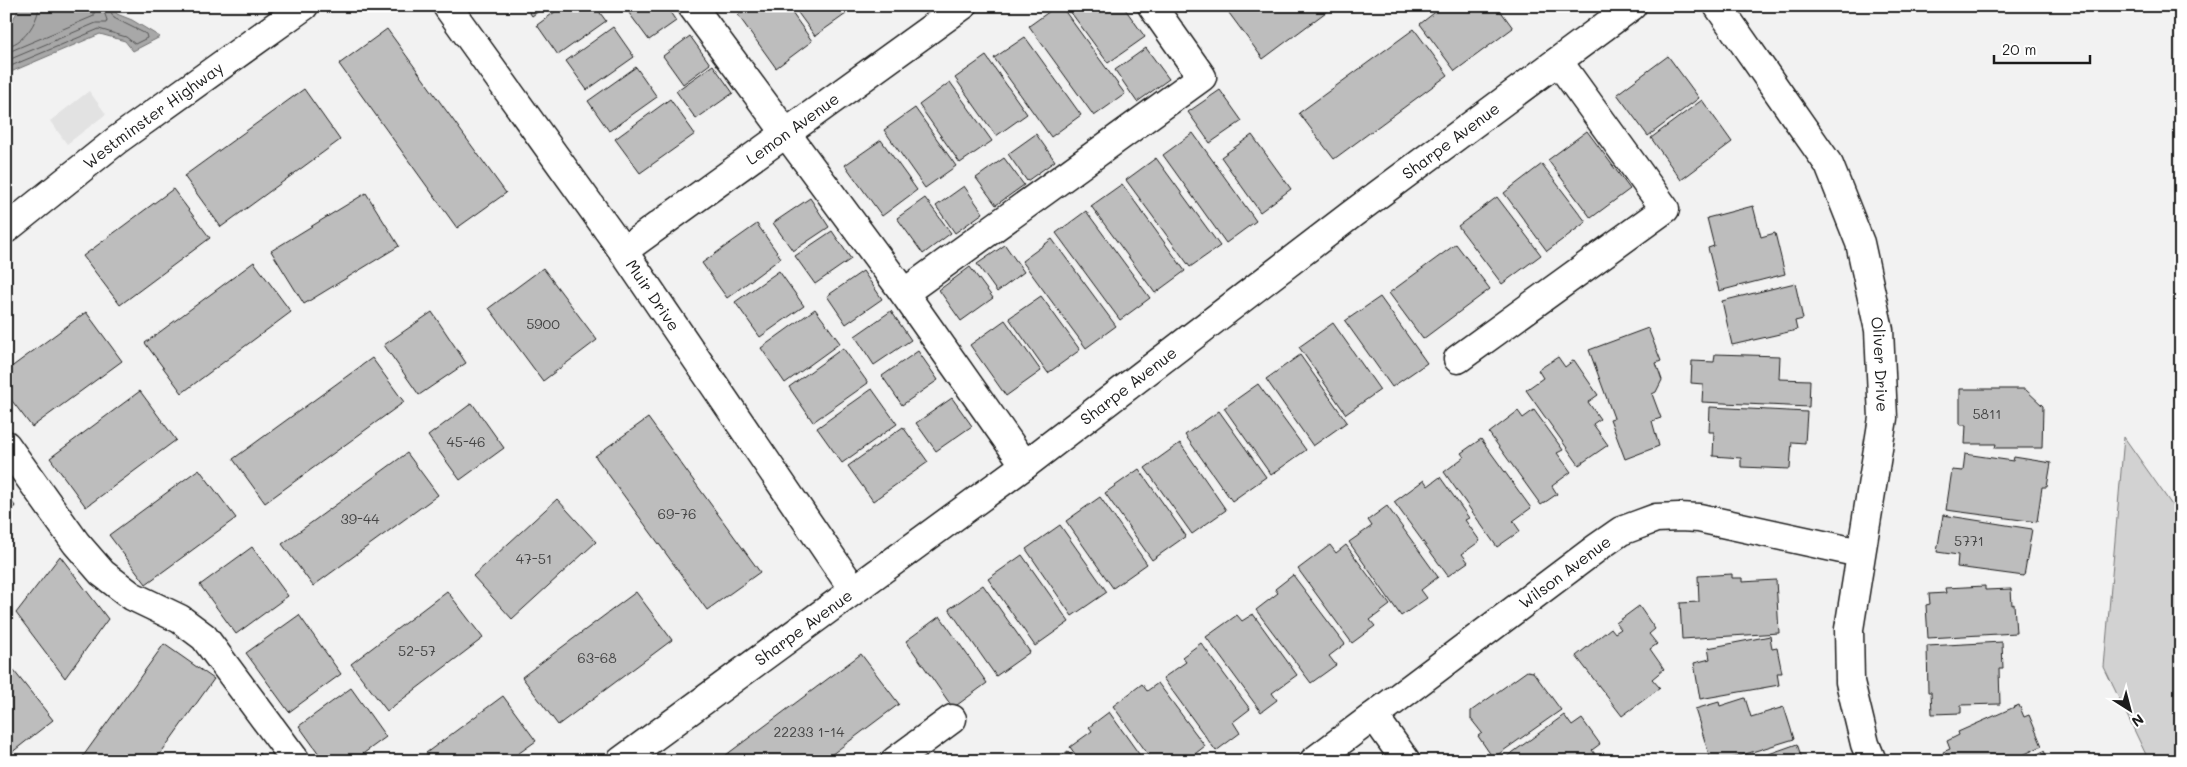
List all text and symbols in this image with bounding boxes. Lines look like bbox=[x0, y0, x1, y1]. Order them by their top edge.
scale bar bbox=[1994, 32, 2091, 64]
text: 20 m bbox=[2002, 39, 2036, 59]
street label: Westminster Highway bbox=[78, 56, 227, 173]
street label: Lemon Avenue bbox=[741, 87, 843, 169]
street label: Sharpe Avenue bbox=[1397, 97, 1503, 183]
street label: Muir Drive bbox=[622, 255, 685, 335]
house number: 5900 bbox=[526, 314, 560, 333]
street label: Oliver Drive bbox=[1866, 314, 1894, 412]
street label: Sharpe Avenue bbox=[1075, 342, 1181, 429]
house number: 5811 bbox=[1972, 404, 2002, 423]
house number: 45-46 bbox=[447, 432, 485, 451]
house number: 69-76 bbox=[658, 504, 696, 523]
house number: 39-44 bbox=[341, 509, 380, 528]
street label: Wilson Avenue bbox=[1514, 530, 1615, 613]
house number: 5771 bbox=[1954, 531, 1984, 550]
house number: 47-51 bbox=[516, 549, 552, 568]
street label: Sharpe Avenue bbox=[750, 584, 856, 670]
house number: 52-57 bbox=[398, 641, 436, 660]
house number: 63-68 bbox=[577, 648, 617, 667]
north arrow bbox=[2104, 684, 2154, 734]
text: N bbox=[2128, 710, 2148, 732]
house number: 22233 1-14 bbox=[774, 722, 845, 741]

